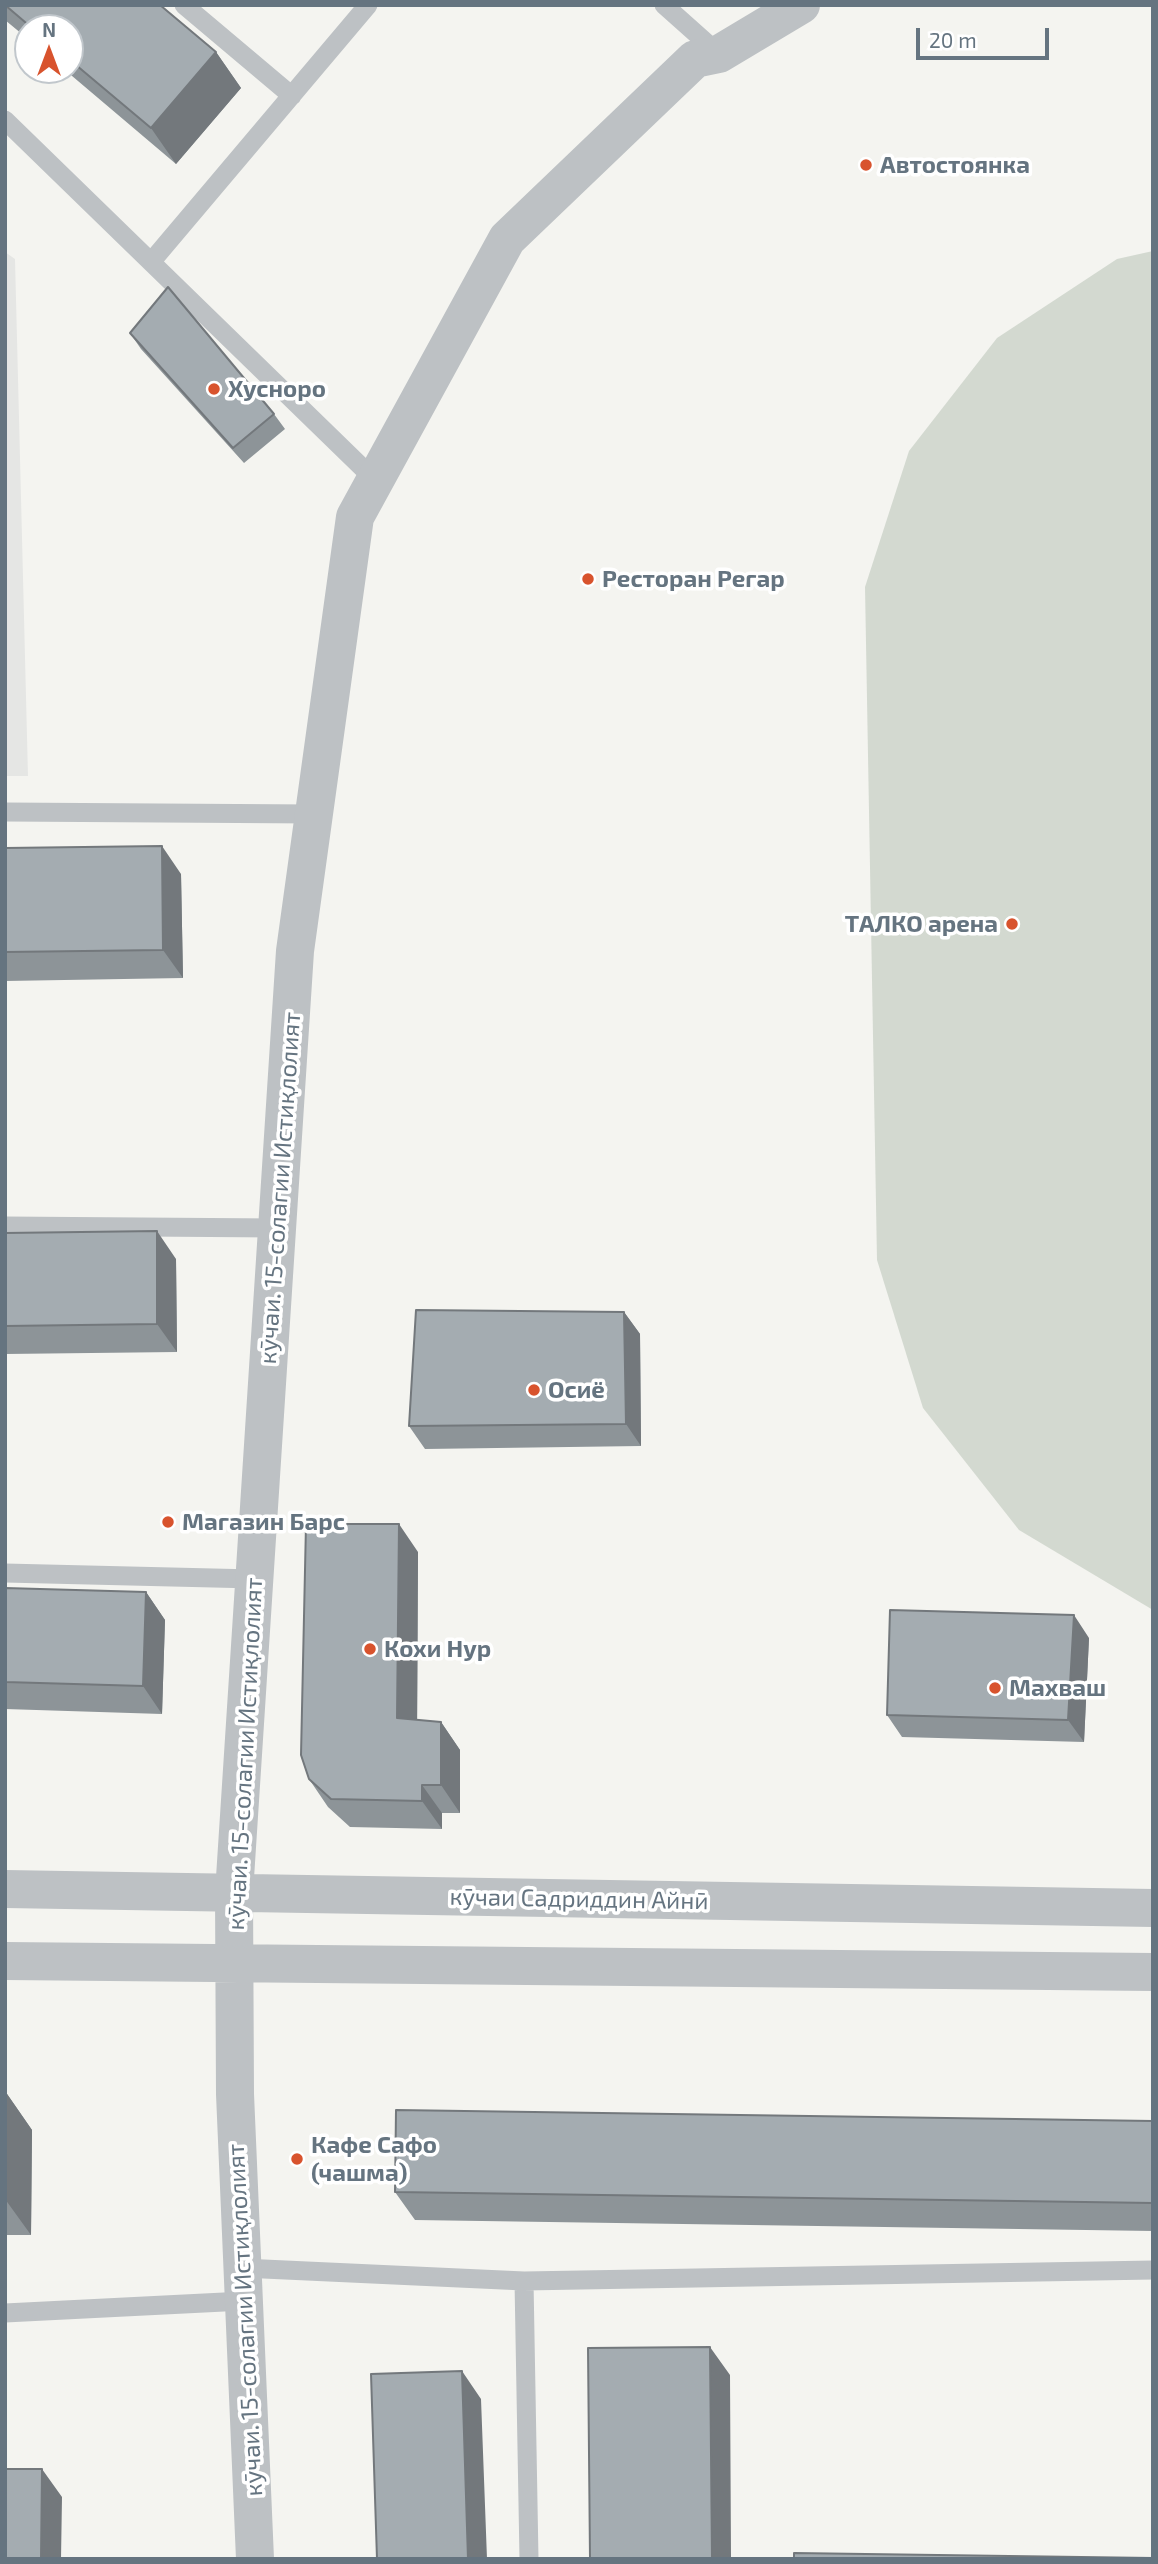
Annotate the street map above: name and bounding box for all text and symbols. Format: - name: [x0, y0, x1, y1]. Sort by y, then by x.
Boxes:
- north arrow: [14, 14, 84, 84]
- scale bar: [920, 14, 1053, 58]
- text: N: [42, 18, 56, 41]
- text: 20 m: [929, 27, 977, 52]
- place label: Автостоянка: [880, 151, 1030, 179]
- marker: Автостоянка: [858, 157, 874, 173]
- place label: Хусноро: [228, 375, 326, 403]
- marker: Хусноро: [206, 381, 222, 397]
- place label: Ресторан Регар: [602, 565, 785, 593]
- marker: Ресторан Регар: [580, 571, 596, 587]
- place label: ТАЛКО арена: [845, 910, 998, 938]
- marker: ТАЛКО арена: [1004, 916, 1020, 932]
- street label: кӯчаи. 15-солагии Истиқлолият: [253, 1011, 307, 1365]
- place label: Осиё: [548, 1376, 605, 1404]
- marker: Осиё: [526, 1382, 542, 1398]
- place label: Магазин Барс: [182, 1508, 345, 1536]
- marker: Магазин Барс: [160, 1514, 176, 1530]
- street label: кӯчаи. 15-солагии Истиқлолият: [221, 1577, 269, 1931]
- place label: Кохи Нур: [384, 1635, 491, 1663]
- marker: Кохи Нур: [362, 1641, 378, 1657]
- place label: Махваш: [1009, 1674, 1106, 1702]
- marker: Махваш: [987, 1680, 1003, 1696]
- street label: кӯчаи Садриддин Айнӣ: [449, 1882, 709, 1916]
- place label: Кафе Сафо (чашма): [311, 2131, 437, 2187]
- street label: кӯчаи. 15-солагии Истиқлолият: [221, 2143, 269, 2497]
- marker: Кафе Сафо (чашма): [289, 2151, 305, 2167]

